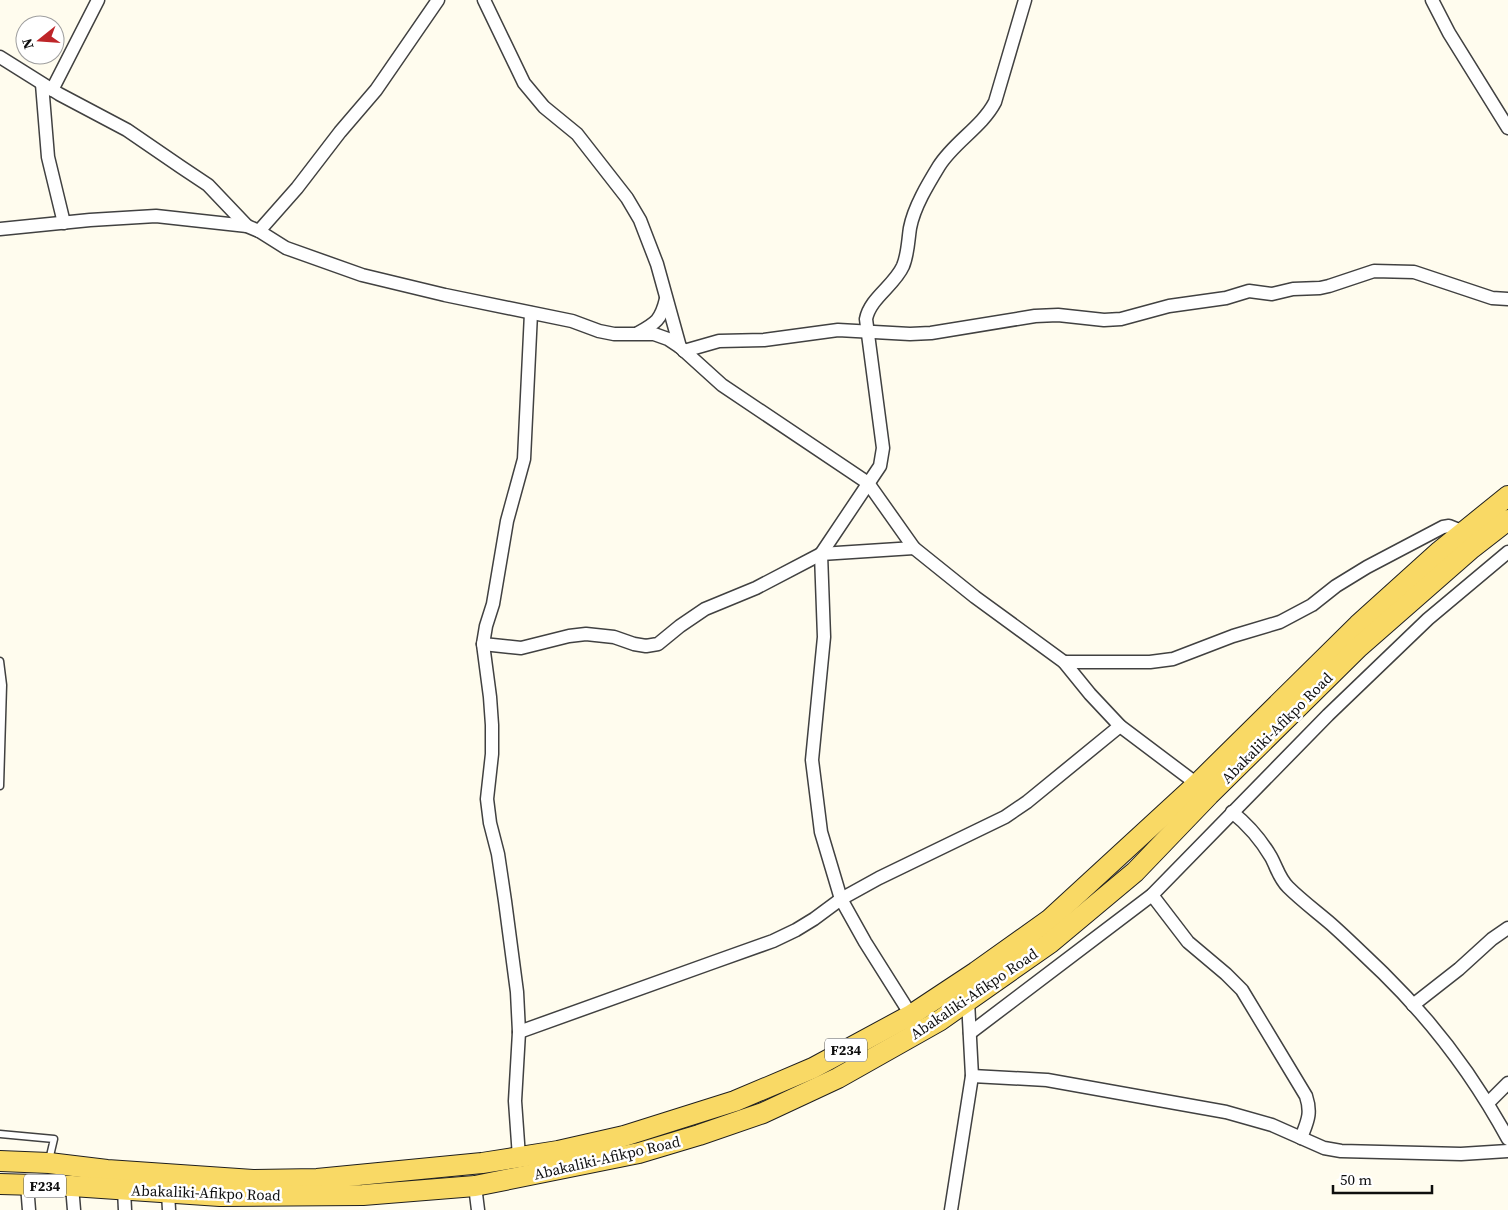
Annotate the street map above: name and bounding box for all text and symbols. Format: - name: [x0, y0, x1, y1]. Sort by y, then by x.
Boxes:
- north arrow: [15, 15, 65, 65]
- text: N: [17, 36, 39, 52]
- street label: Abakaliki-Afikpo Road: [1216, 667, 1337, 788]
- street label: Abakaliki-Afikpo Road: [906, 943, 1042, 1044]
- road number: F234: [825, 1038, 867, 1062]
- street label: Abakaliki-Afikpo Road: [532, 1130, 683, 1185]
- scale bar: [1333, 1162, 1432, 1194]
- text: 50 m: [1340, 1169, 1372, 1190]
- road number: F234: [24, 1174, 66, 1198]
- street label: Abakaliki-Afikpo Road: [131, 1179, 282, 1206]

